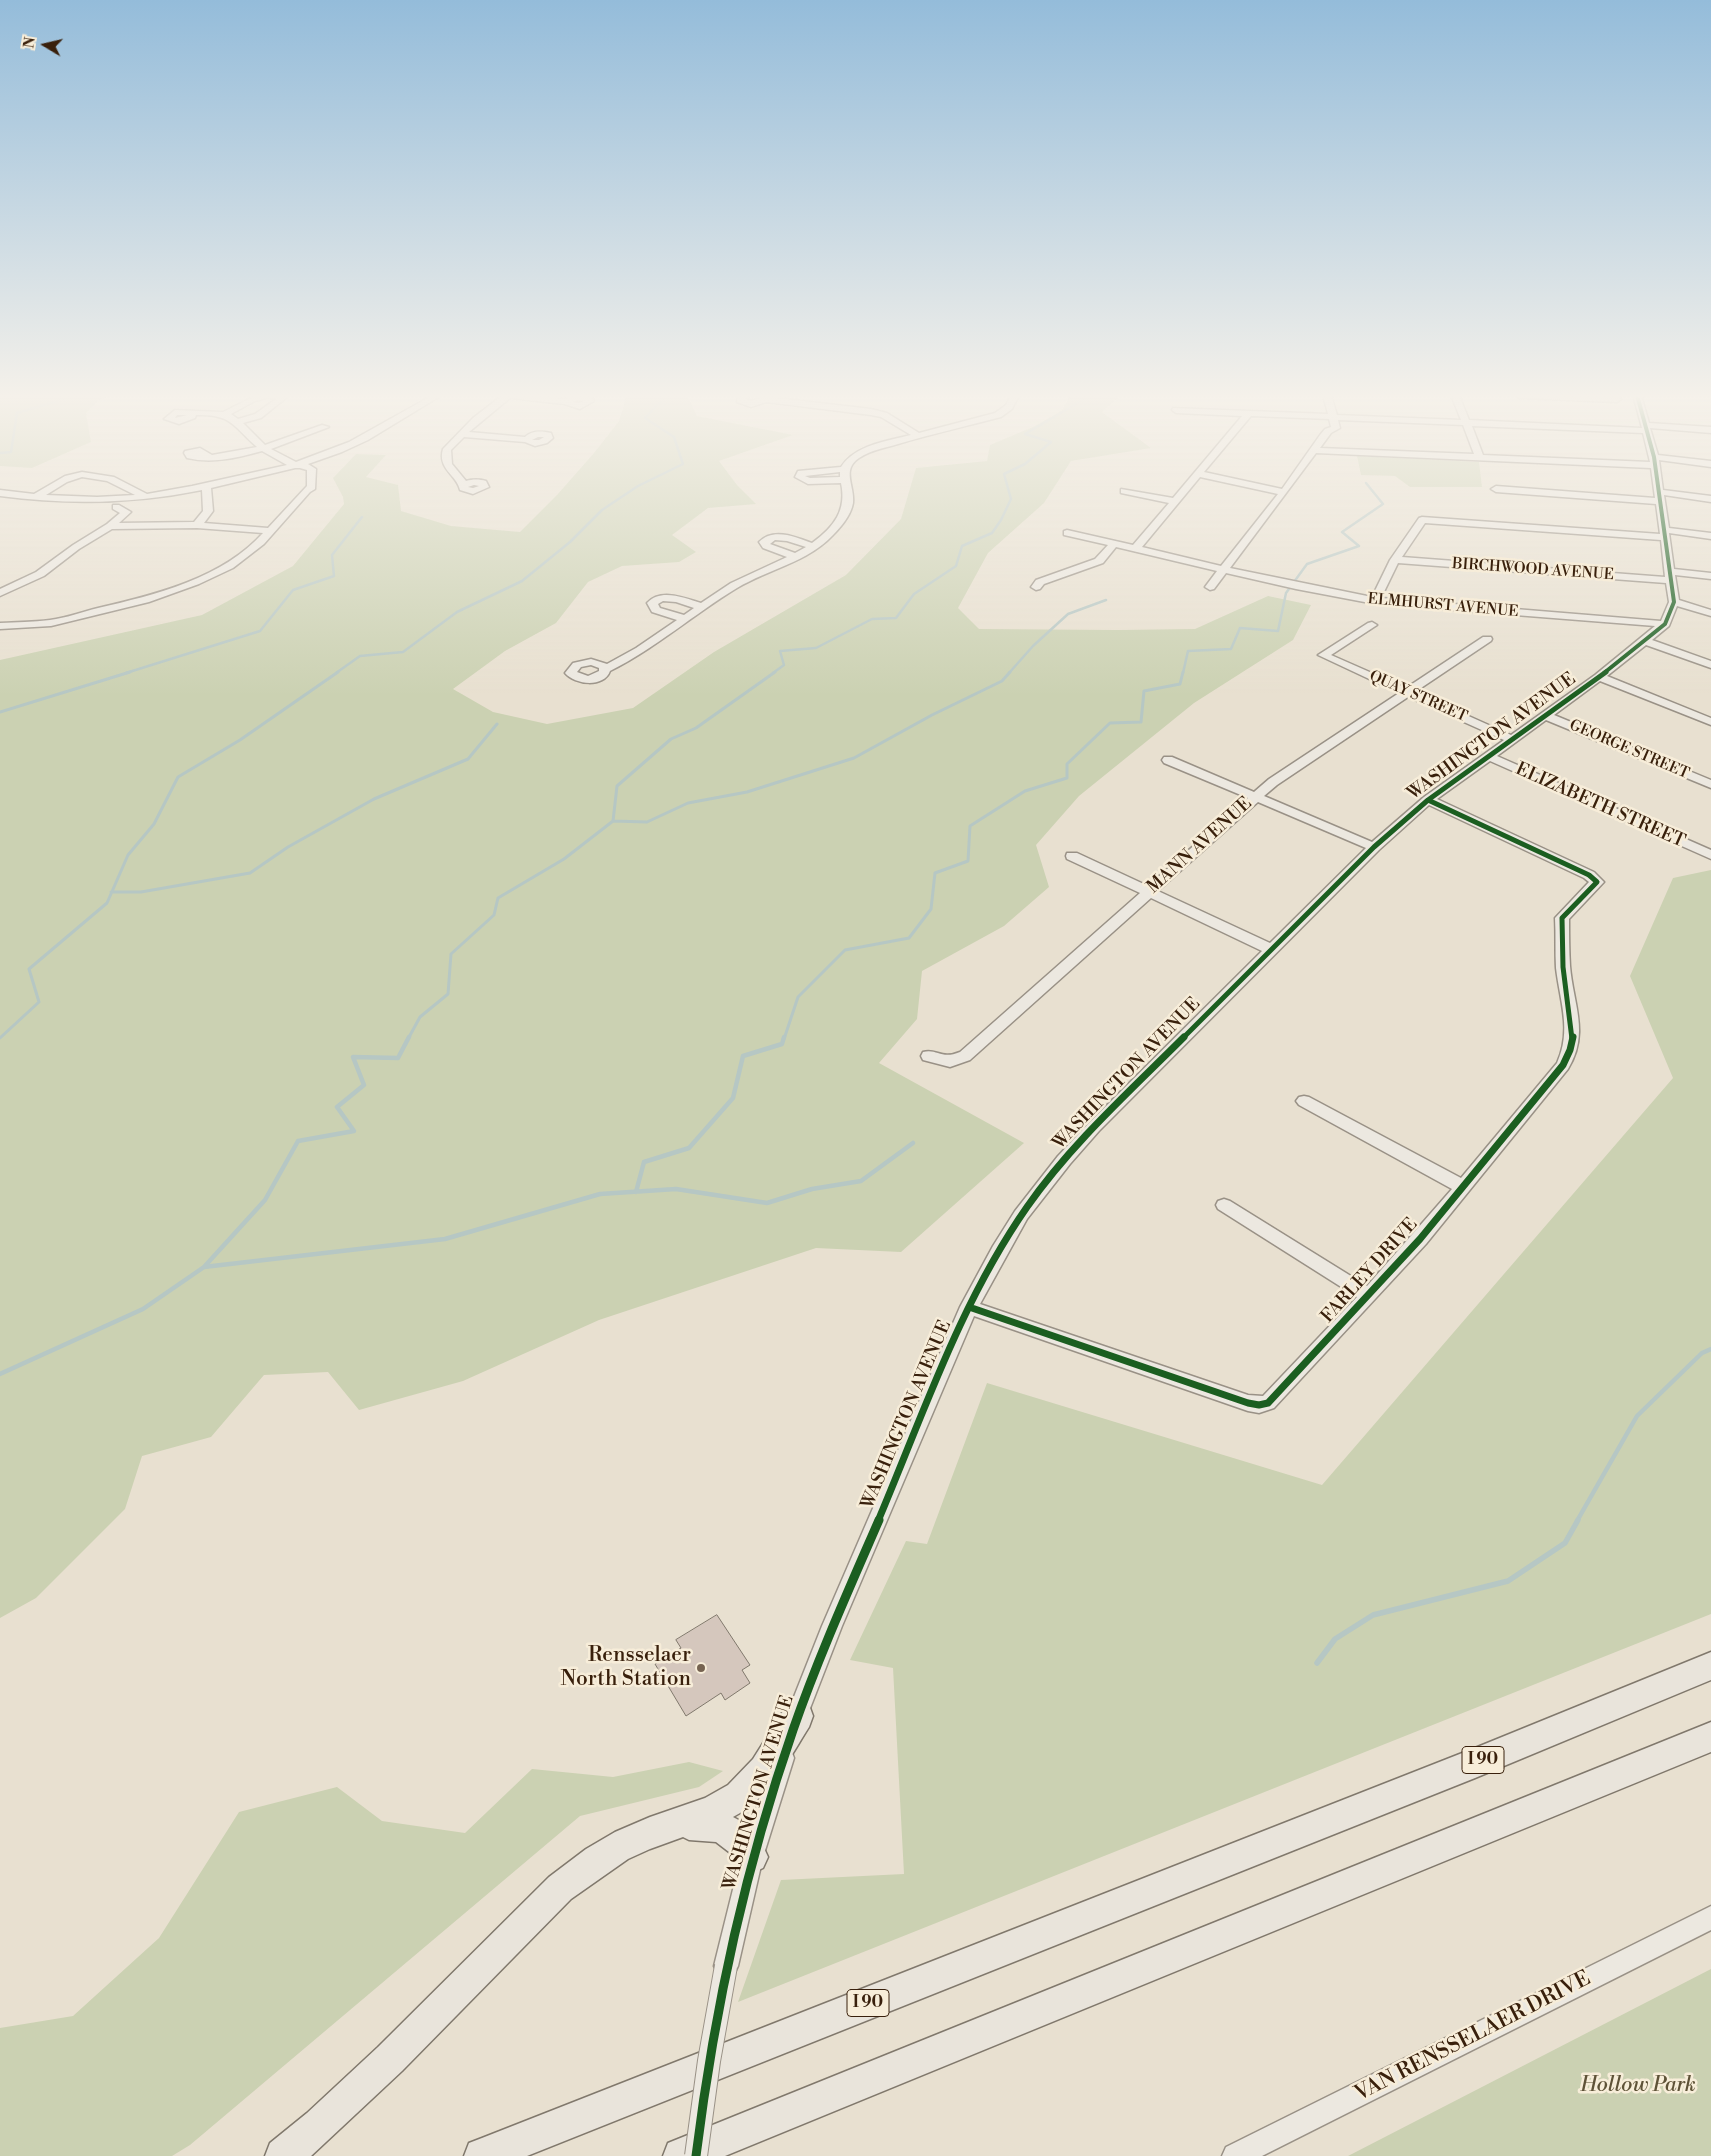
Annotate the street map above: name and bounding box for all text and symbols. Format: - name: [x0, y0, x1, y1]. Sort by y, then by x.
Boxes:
- north arrow: [20, 20, 70, 70]
- text: N: [20, 36, 40, 50]
- street label: BIRCHWOOD AVENUE: [1451, 555, 1615, 585]
- street label: ELMHURST AVENUE: [1367, 590, 1519, 622]
- street label: QUAY STREET: [1366, 667, 1470, 727]
- street label: WASHINGTON AVENUE: [1404, 669, 1580, 805]
- street label: GEORGE STREET: [1566, 717, 1692, 783]
- street label: ELIZABETH STREET: [1512, 759, 1688, 853]
- street label: MANN AVENUE: [1143, 793, 1257, 899]
- street label: WASHINGTON AVENUE: [1049, 994, 1205, 1154]
- street label: FARLEY DRIVE: [1317, 1214, 1423, 1328]
- street label: WASHINGTON AVENUE: [857, 1317, 957, 1513]
- place label: Rensselaer North Station: [561, 1643, 691, 1693]
- marker: Rensselaer North Station: [695, 1662, 707, 1674]
- street label: WASHINGTON AVENUE: [719, 1693, 799, 1893]
- road number: I 90: [1462, 1746, 1504, 1774]
- street label: VAN RENSSELAER DRIVE: [1351, 1966, 1595, 2108]
- road number: I 90: [847, 1990, 889, 2016]
- park label: Hollow Park: [1580, 2073, 1696, 2099]

